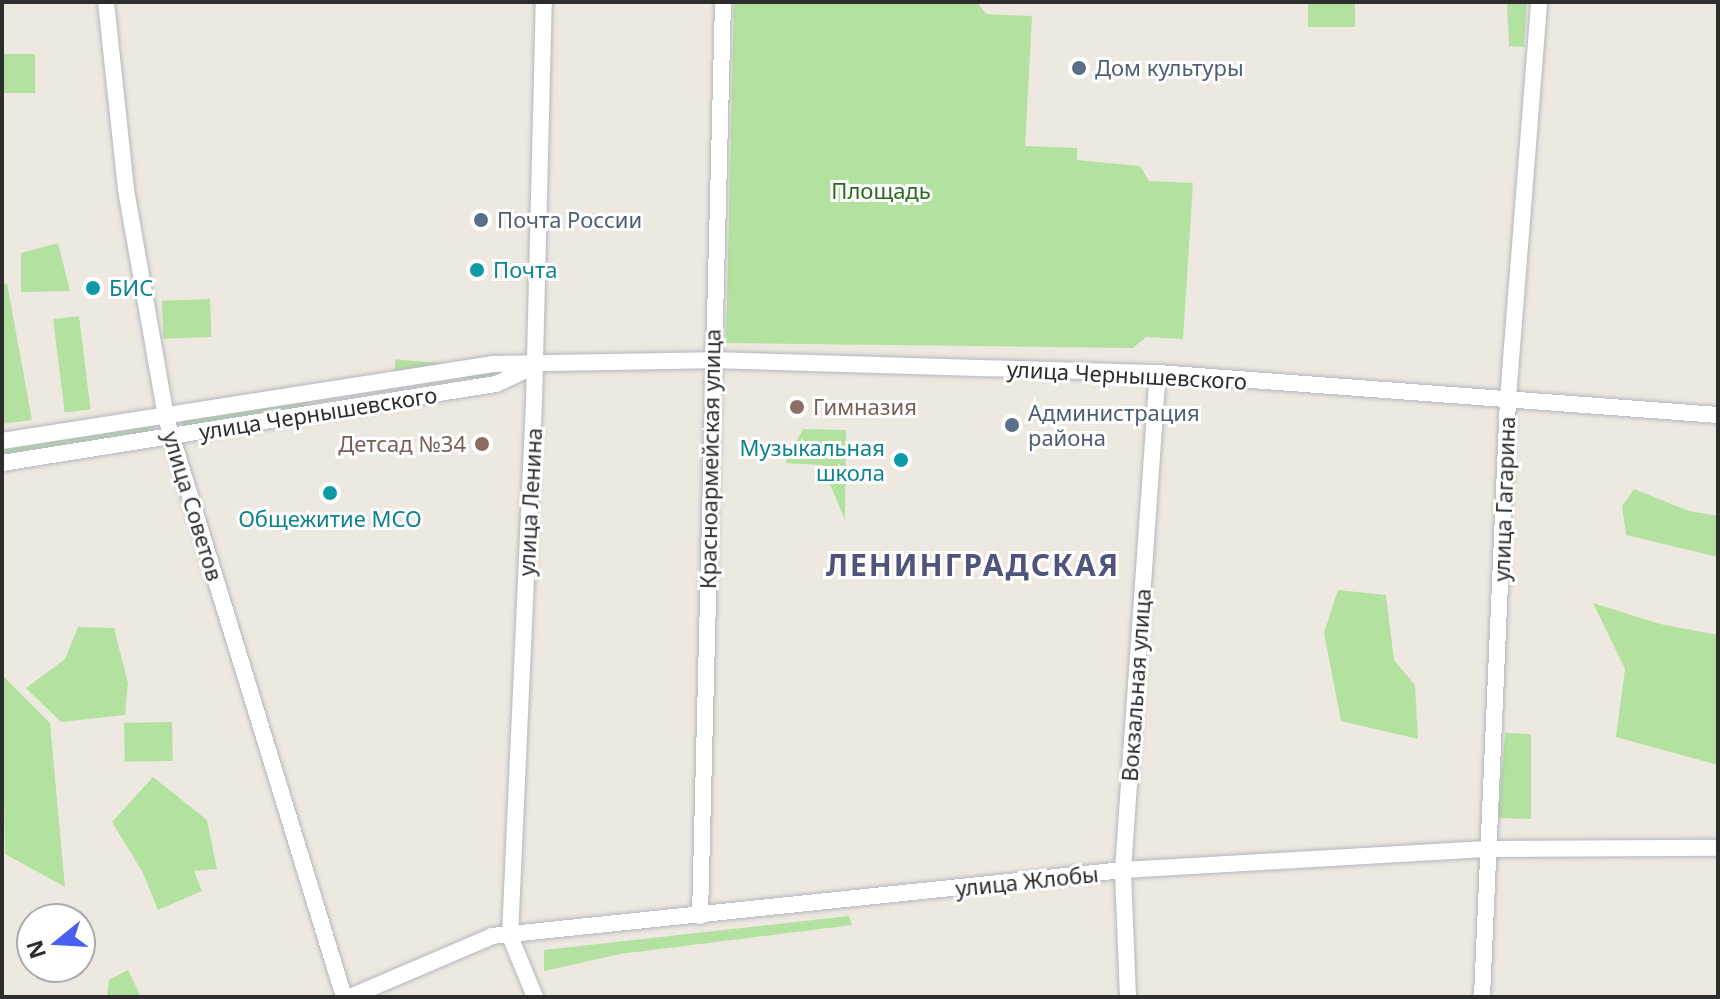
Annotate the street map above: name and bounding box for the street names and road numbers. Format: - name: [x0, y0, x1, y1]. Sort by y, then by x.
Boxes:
- street label: Красноармейская улица: [695, 329, 725, 589]
- street label: улица Чернышевского: [1006, 356, 1248, 394]
- street label: улица Чернышевского: [197, 381, 439, 445]
- street label: улица Гагарина: [1488, 416, 1520, 582]
- street label: улица Ленина: [513, 427, 547, 577]
- street label: улица Советов: [158, 428, 228, 584]
- street label: Вокзальная улица: [1116, 588, 1156, 782]
- street label: улица Жлобы: [954, 860, 1100, 902]

